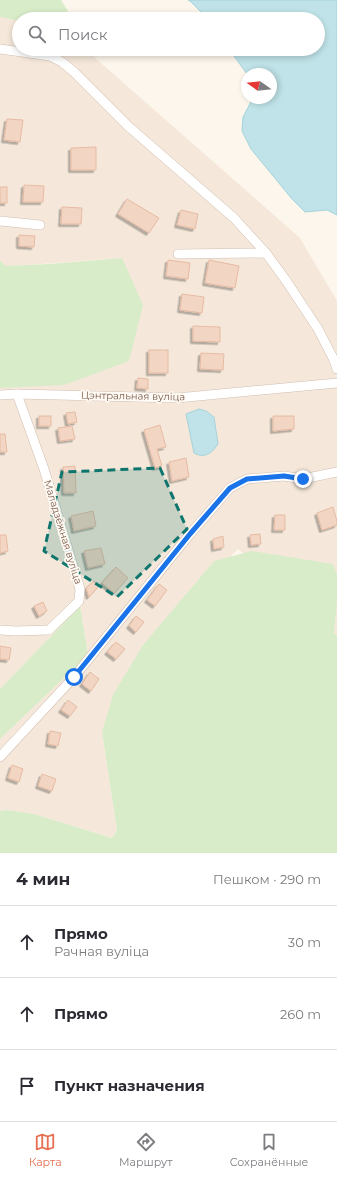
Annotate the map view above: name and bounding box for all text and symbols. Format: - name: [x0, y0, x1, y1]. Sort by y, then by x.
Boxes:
- search box: [12, 12, 325, 56]
- icon: search: [26, 23, 48, 45]
- text: Поиск: [58, 25, 107, 44]
- north arrow: [241, 68, 277, 104]
- street label: Цэнтральная вуліца: [81, 389, 185, 403]
- route end: [294, 470, 312, 488]
- street label: Маладзёжная вуліца: [41, 478, 85, 586]
- route start: [65, 668, 83, 686]
- text: 4 мин: [16, 869, 70, 889]
- text: Пешком · 290 m: [213, 871, 321, 887]
- text: Прямо: [54, 924, 108, 943]
- icon: ahead: [16, 931, 38, 953]
- text: 30 m: [288, 934, 321, 950]
- text: Рачная вуліца: [54, 943, 149, 959]
- icon: ahead: [16, 1003, 38, 1025]
- text: Прямо: [54, 1004, 108, 1023]
- text: 260 m: [280, 1006, 321, 1022]
- icon: arrive: [16, 1075, 38, 1097]
- text: Пункт назначения: [54, 1076, 205, 1095]
- tab: Карта: [29, 1131, 62, 1169]
- tab: Маршрут: [119, 1131, 172, 1169]
- tab: Сохранённые: [230, 1131, 308, 1169]

